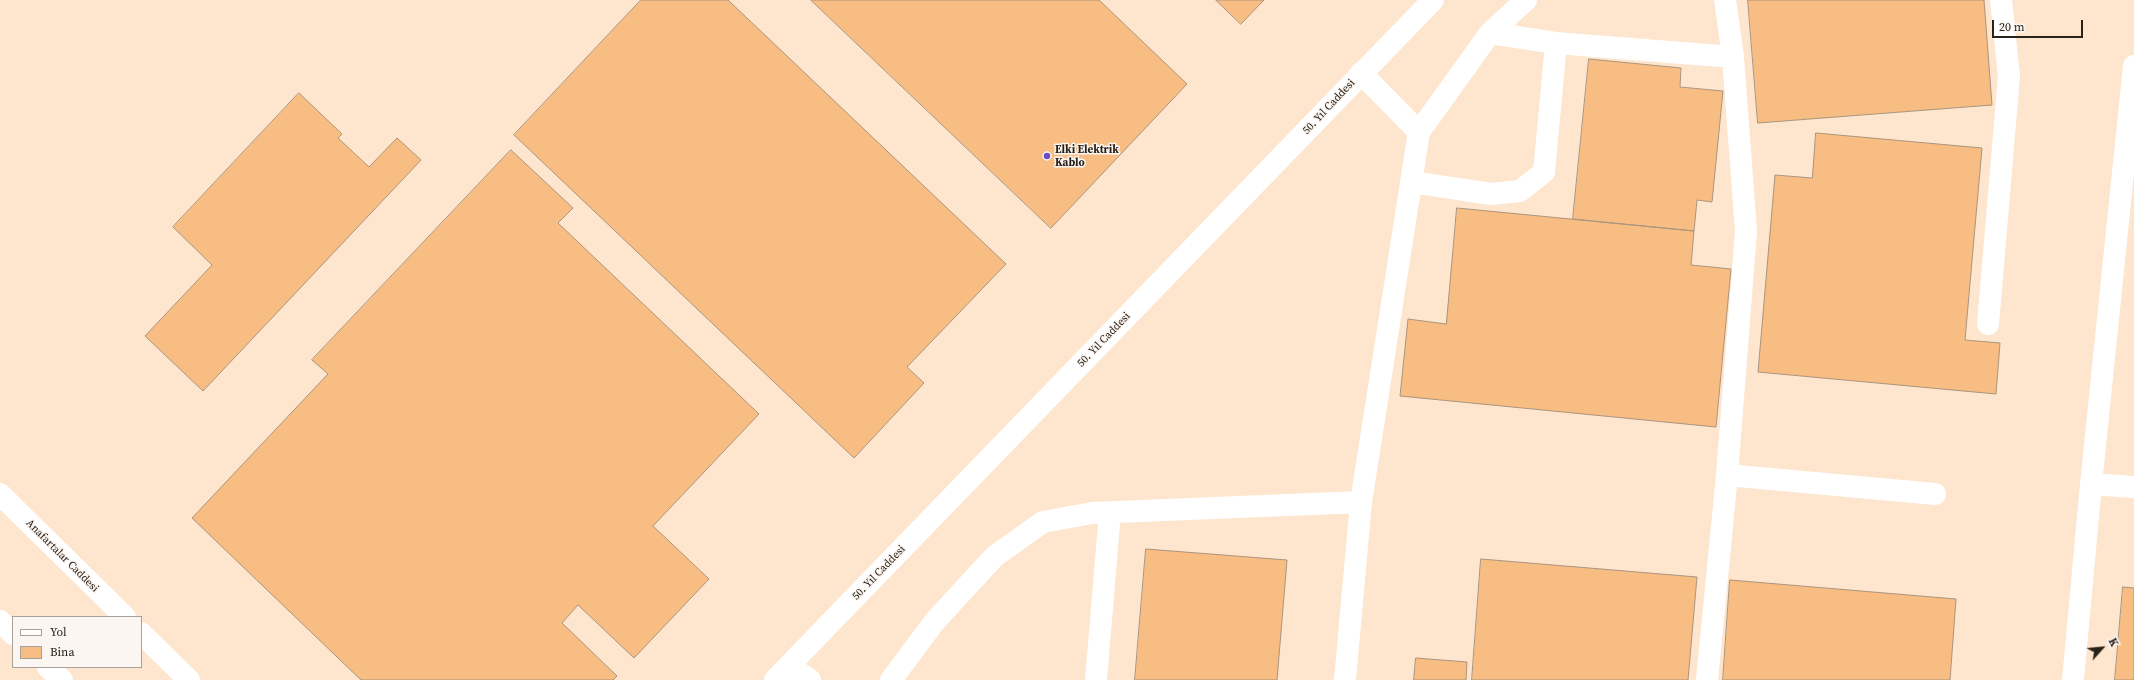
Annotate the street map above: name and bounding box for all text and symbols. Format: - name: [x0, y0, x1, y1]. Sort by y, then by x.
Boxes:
- scale bar: [1994, 12, 2085, 38]
- text: 20 m: [1999, 19, 2025, 35]
- street label: 50. Yıl Caddesi: [1300, 77, 1358, 137]
- place label: Elki Elektrik Kablo: [1055, 143, 1119, 169]
- marker: Elki Elektrik Kablo: [1042, 151, 1052, 161]
- street label: 50. Yıl Caddesi: [1075, 310, 1133, 370]
- street label: Anafartalar Caddesi: [23, 517, 101, 595]
- street label: 50. Yıl Caddesi: [850, 543, 908, 603]
- legend: [12, 616, 142, 668]
- text: Yol: [50, 624, 67, 640]
- north arrow: [2082, 628, 2122, 668]
- text: K: [2105, 636, 2122, 649]
- text: Bina: [50, 644, 75, 660]

